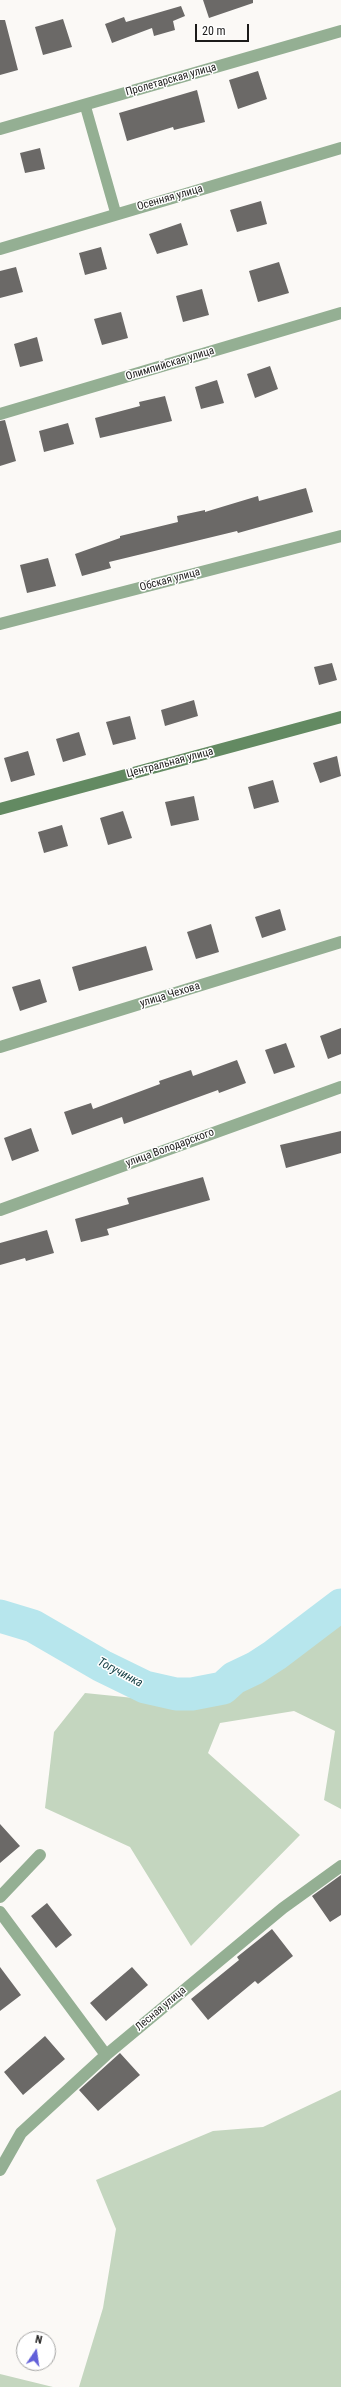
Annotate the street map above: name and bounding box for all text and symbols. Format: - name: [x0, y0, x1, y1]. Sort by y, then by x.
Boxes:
- scale bar: [197, 16, 251, 42]
- text: 20 m: [202, 24, 226, 38]
- street label: Пролетарская улица: [124, 61, 218, 99]
- street label: Осенняя улица: [136, 182, 204, 214]
- street label: Олимпийская улица: [124, 344, 216, 384]
- street label: Обская улица: [138, 566, 202, 594]
- street label: Центральная улица: [125, 745, 215, 781]
- street label: улица Чехова: [138, 980, 202, 1010]
- street label: улица Володарского: [124, 1126, 216, 1170]
- water label: Тогучинка: [95, 1655, 145, 1691]
- street label: Лесная улица: [133, 1984, 189, 2034]
- north arrow: [16, 2331, 56, 2371]
- text: N: [34, 2333, 43, 2347]

